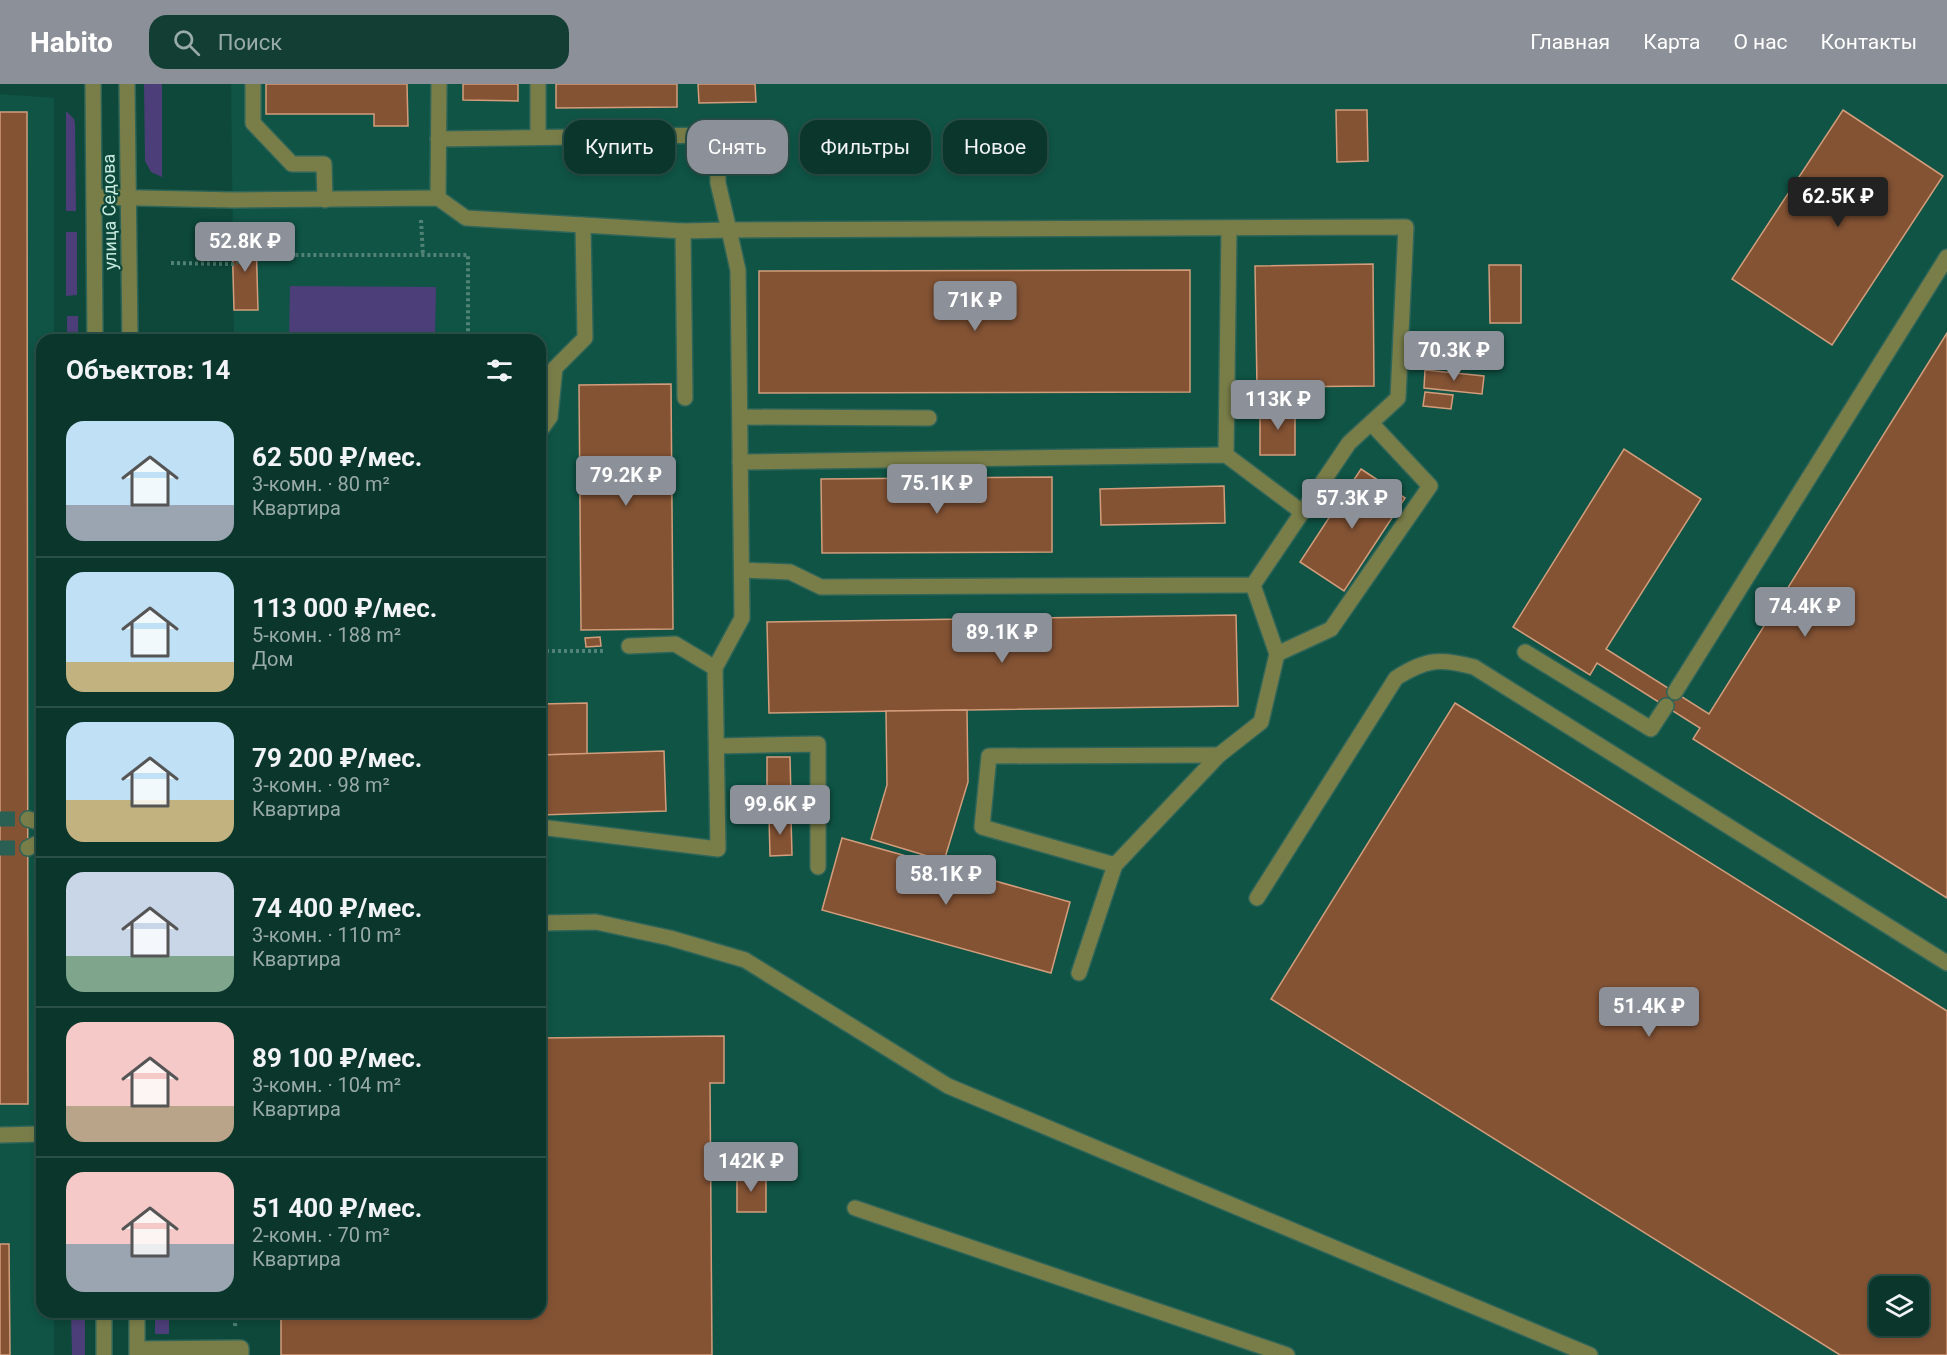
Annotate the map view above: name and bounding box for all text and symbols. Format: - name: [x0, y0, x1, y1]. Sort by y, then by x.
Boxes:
- search box: [149, 15, 569, 69]
- text: Habito: [30, 26, 113, 59]
- icon: search: [170, 26, 203, 59]
- text: Поиск: [218, 30, 282, 55]
- text: Главная: [1530, 30, 1610, 54]
- text: Карта: [1643, 30, 1700, 54]
- text: О нас: [1733, 30, 1788, 54]
- text: Контакты: [1821, 30, 1917, 54]
- chip: Купить: [564, 120, 675, 174]
- chip: Снять: [687, 120, 788, 174]
- chip: Фильтры: [800, 120, 931, 174]
- chip: Новое: [943, 120, 1047, 174]
- street label: улица Седова: [97, 154, 121, 270]
- pin: 62.5K ₽: [1783, 177, 1893, 228]
- text: 62.5K ₽: [1802, 184, 1874, 208]
- pin: 52.8K ₽: [190, 222, 300, 273]
- text: 52.8K ₽: [209, 229, 281, 253]
- pin: 71K ₽: [933, 281, 1017, 332]
- text: 71K ₽: [948, 288, 1002, 312]
- pin: 70.3K ₽: [1399, 331, 1509, 382]
- text: 70.3K ₽: [1418, 338, 1490, 362]
- icon: filters: [483, 354, 516, 387]
- text: Объектов: 14: [66, 355, 230, 385]
- pin: 113K ₽: [1229, 380, 1327, 431]
- text: 113K ₽: [1245, 387, 1311, 411]
- text: 62 500 ₽/мес.: [252, 442, 422, 472]
- icon: home: [114, 445, 186, 517]
- pin: 79.2K ₽: [571, 456, 681, 507]
- text: 79.2K ₽: [590, 463, 662, 487]
- pin: 75.1K ₽: [882, 464, 992, 515]
- text: 75.1K ₽: [901, 471, 973, 495]
- text: 3-комн. · 80 m²: [252, 472, 390, 496]
- pin: 57.3K ₽: [1297, 479, 1407, 530]
- text: 57.3K ₽: [1316, 486, 1388, 510]
- text: Квартира: [252, 496, 341, 520]
- pin: 74.4K ₽: [1750, 587, 1860, 638]
- text: 113 000 ₽/мес.: [252, 593, 437, 623]
- text: 74.4K ₽: [1769, 594, 1841, 618]
- icon: home: [114, 596, 186, 668]
- pin: 89.1K ₽: [947, 613, 1057, 664]
- text: 89.1K ₽: [966, 620, 1038, 644]
- text: 5-комн. · 188 m²: [252, 623, 401, 647]
- text: Дом: [252, 647, 293, 671]
- text: 79 200 ₽/мес.: [252, 743, 422, 773]
- icon: home: [114, 746, 186, 818]
- text: 3-комн. · 98 m²: [252, 773, 390, 797]
- pin: 99.6K ₽: [725, 785, 835, 836]
- text: 99.6K ₽: [744, 792, 816, 816]
- text: Квартира: [252, 797, 341, 821]
- pin: 58.1K ₽: [891, 855, 1001, 906]
- text: 58.1K ₽: [910, 862, 982, 886]
- text: 74 400 ₽/мес.: [252, 893, 422, 923]
- icon: home: [114, 896, 186, 968]
- text: 3-комн. · 110 m²: [252, 923, 401, 947]
- text: Квартира: [252, 947, 341, 971]
- pin: 51.4K ₽: [1594, 987, 1704, 1038]
- text: 51.4K ₽: [1613, 994, 1685, 1018]
- text: 89 100 ₽/мес.: [252, 1043, 422, 1073]
- icon: home: [114, 1046, 186, 1118]
- text: 3-комн. · 104 m²: [252, 1073, 401, 1097]
- text: Квартира: [252, 1097, 341, 1121]
- pin: 142K ₽: [702, 1142, 800, 1193]
- text: 142K ₽: [718, 1149, 784, 1173]
- text: 51 400 ₽/мес.: [252, 1193, 422, 1223]
- icon: home: [114, 1196, 186, 1268]
- text: 2-комн. · 70 m²: [252, 1223, 390, 1247]
- text: Квартира: [252, 1247, 341, 1271]
- map controls: [1869, 1276, 1929, 1336]
- button: layers: [1869, 1276, 1929, 1336]

